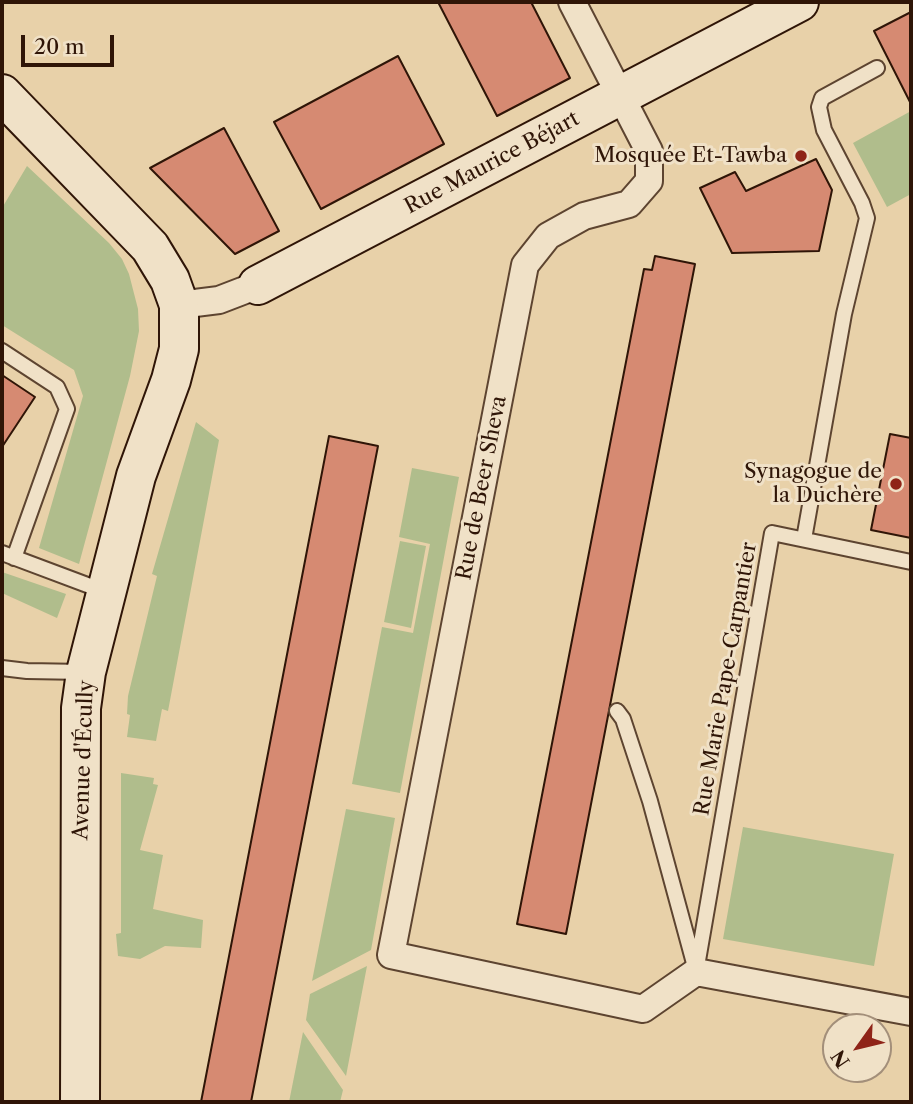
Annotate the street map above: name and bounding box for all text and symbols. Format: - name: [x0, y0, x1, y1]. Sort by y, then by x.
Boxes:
- scale bar: [24, 21, 117, 65]
- text: 20 m: [34, 34, 85, 59]
- street label: Rue Maurice Béjart: [400, 106, 584, 220]
- place label: Mosquée Et-Tawba: [594, 143, 787, 169]
- marker: Mosquée Et-Tawba: [793, 148, 809, 164]
- street label: Rue de Beer Sheva: [452, 394, 512, 582]
- place label: Synagogue de la Duchère: [744, 459, 882, 509]
- marker: Synagogue de la Duchère: [888, 476, 904, 492]
- street label: Rue Marie Pape-Carpantier: [690, 540, 762, 818]
- street label: Avenue d'Écully: [69, 680, 99, 840]
- north arrow: [822, 1013, 892, 1083]
- text: N: [827, 1046, 855, 1072]

